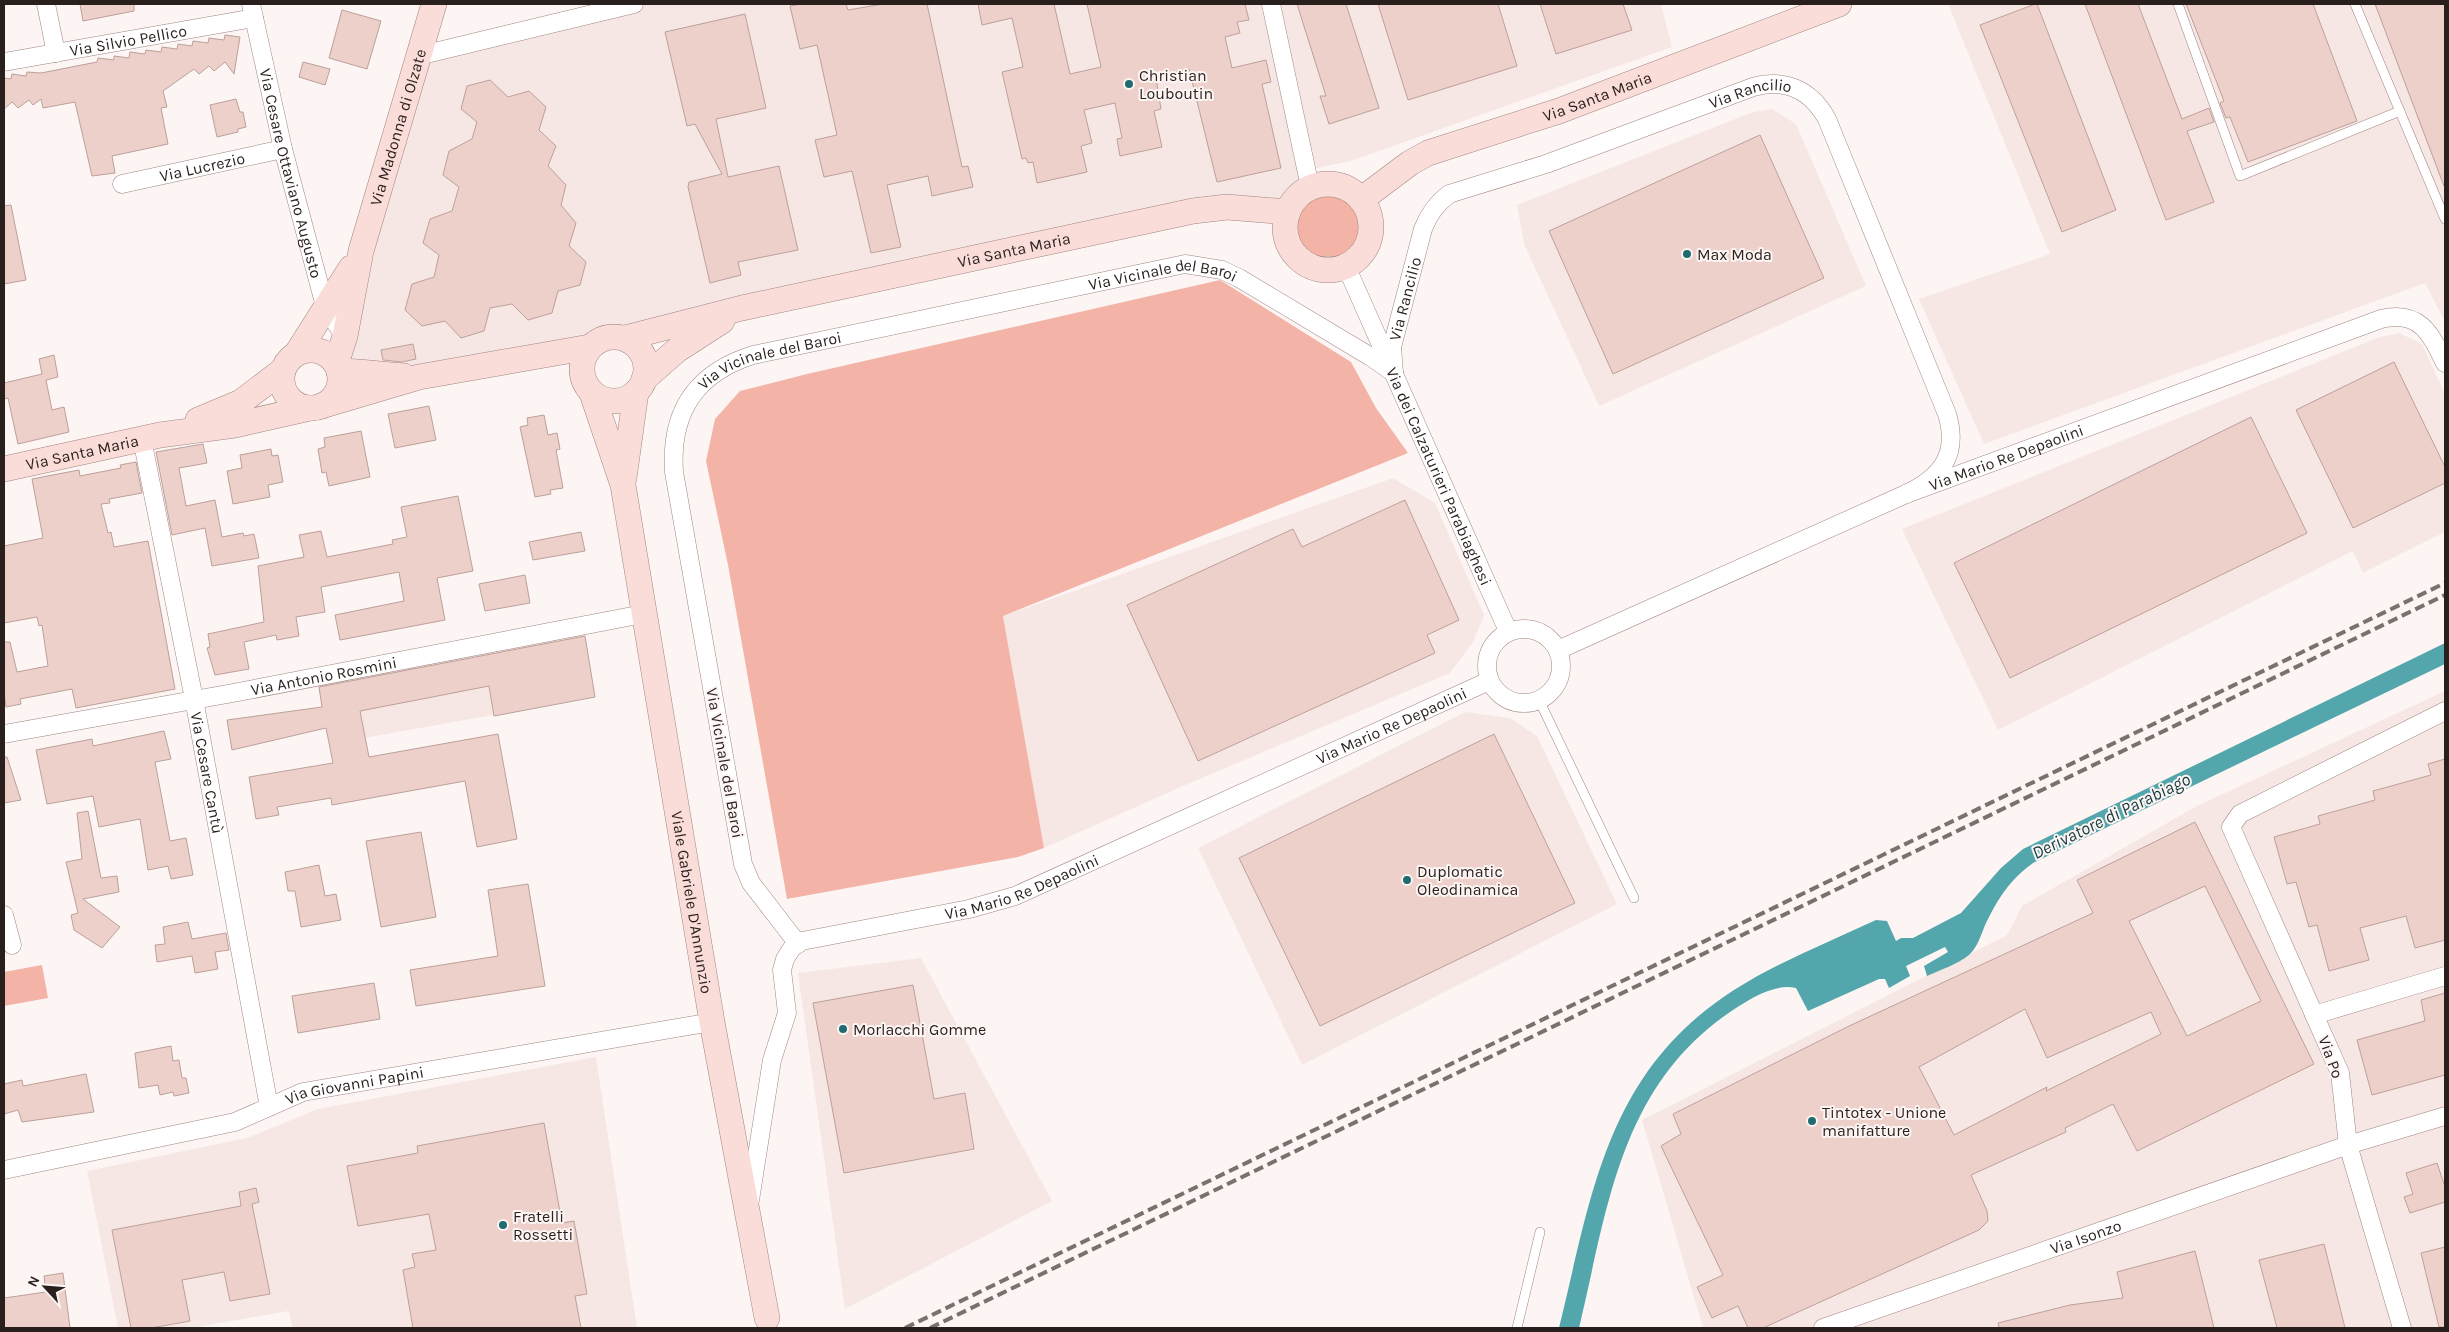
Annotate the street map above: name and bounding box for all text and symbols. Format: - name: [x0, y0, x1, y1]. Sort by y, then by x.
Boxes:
- street label: Via Silvio Pellico: [68, 21, 188, 60]
- street label: Via Madonna di Olzate: [365, 47, 430, 208]
- place label: Christian Louboutin: [1139, 66, 1213, 103]
- street label: Via Cesare Ottaviano Augusto: [256, 67, 327, 280]
- street label: Via Santa Maria: [1540, 67, 1654, 125]
- street label: Via Rancilio: [1706, 75, 1794, 112]
- marker: Christian Louboutin: [1123, 78, 1135, 90]
- street label: Via Lucrezio: [158, 148, 247, 185]
- street label: Via Santa Maria: [956, 228, 1072, 271]
- place label: Max Moda: [1697, 245, 1772, 264]
- marker: Max Moda: [1681, 248, 1693, 260]
- street label: Via Vicinale del Baroi: [1086, 254, 1241, 294]
- street label: Via Rancilio: [1385, 255, 1425, 343]
- street label: Via Vicinale del Baroi: [693, 327, 843, 393]
- street label: Via dei Calzaturieri Parabiaghesi: [1383, 364, 1496, 588]
- street label: Via Mario Re Depaolini: [1926, 420, 2086, 494]
- street label: Via Santa Maria: [24, 430, 140, 473]
- street label: Via Antonio Rosmini: [249, 652, 398, 699]
- street label: Via Mario Re Depaolini: [1313, 683, 1469, 768]
- street label: Via Vicinale del Baroi: [702, 686, 748, 840]
- street label: Via Cesare Cantù: [187, 710, 228, 835]
- water label: Derivatore di Parabiago: [2028, 768, 2194, 864]
- street label: Viale Gabriele D'Annunzio: [668, 810, 717, 995]
- street label: Via Mario Re Depaolini: [943, 850, 1102, 923]
- place label: Duplomatic Oleodinamica: [1417, 862, 1518, 899]
- marker: Duplomatic Oleodinamica: [1401, 874, 1413, 886]
- place label: Morlacchi Gomme: [853, 1020, 986, 1039]
- marker: Morlacchi Gomme: [837, 1023, 849, 1035]
- street label: Via Po: [2315, 1033, 2347, 1081]
- street label: Via Giovanni Papini: [282, 1062, 425, 1108]
- place label: Tintotex - Unione manifatture: [1822, 1103, 1946, 1140]
- marker: Tintotex - Unione manifatture: [1806, 1115, 1818, 1127]
- place label: Fratelli Rossetti: [513, 1207, 573, 1244]
- street label: Via Isonzo: [2047, 1215, 2124, 1258]
- marker: Fratelli Rossetti: [497, 1219, 509, 1231]
- north arrow: [20, 1262, 70, 1312]
- text: N: [24, 1273, 44, 1290]

